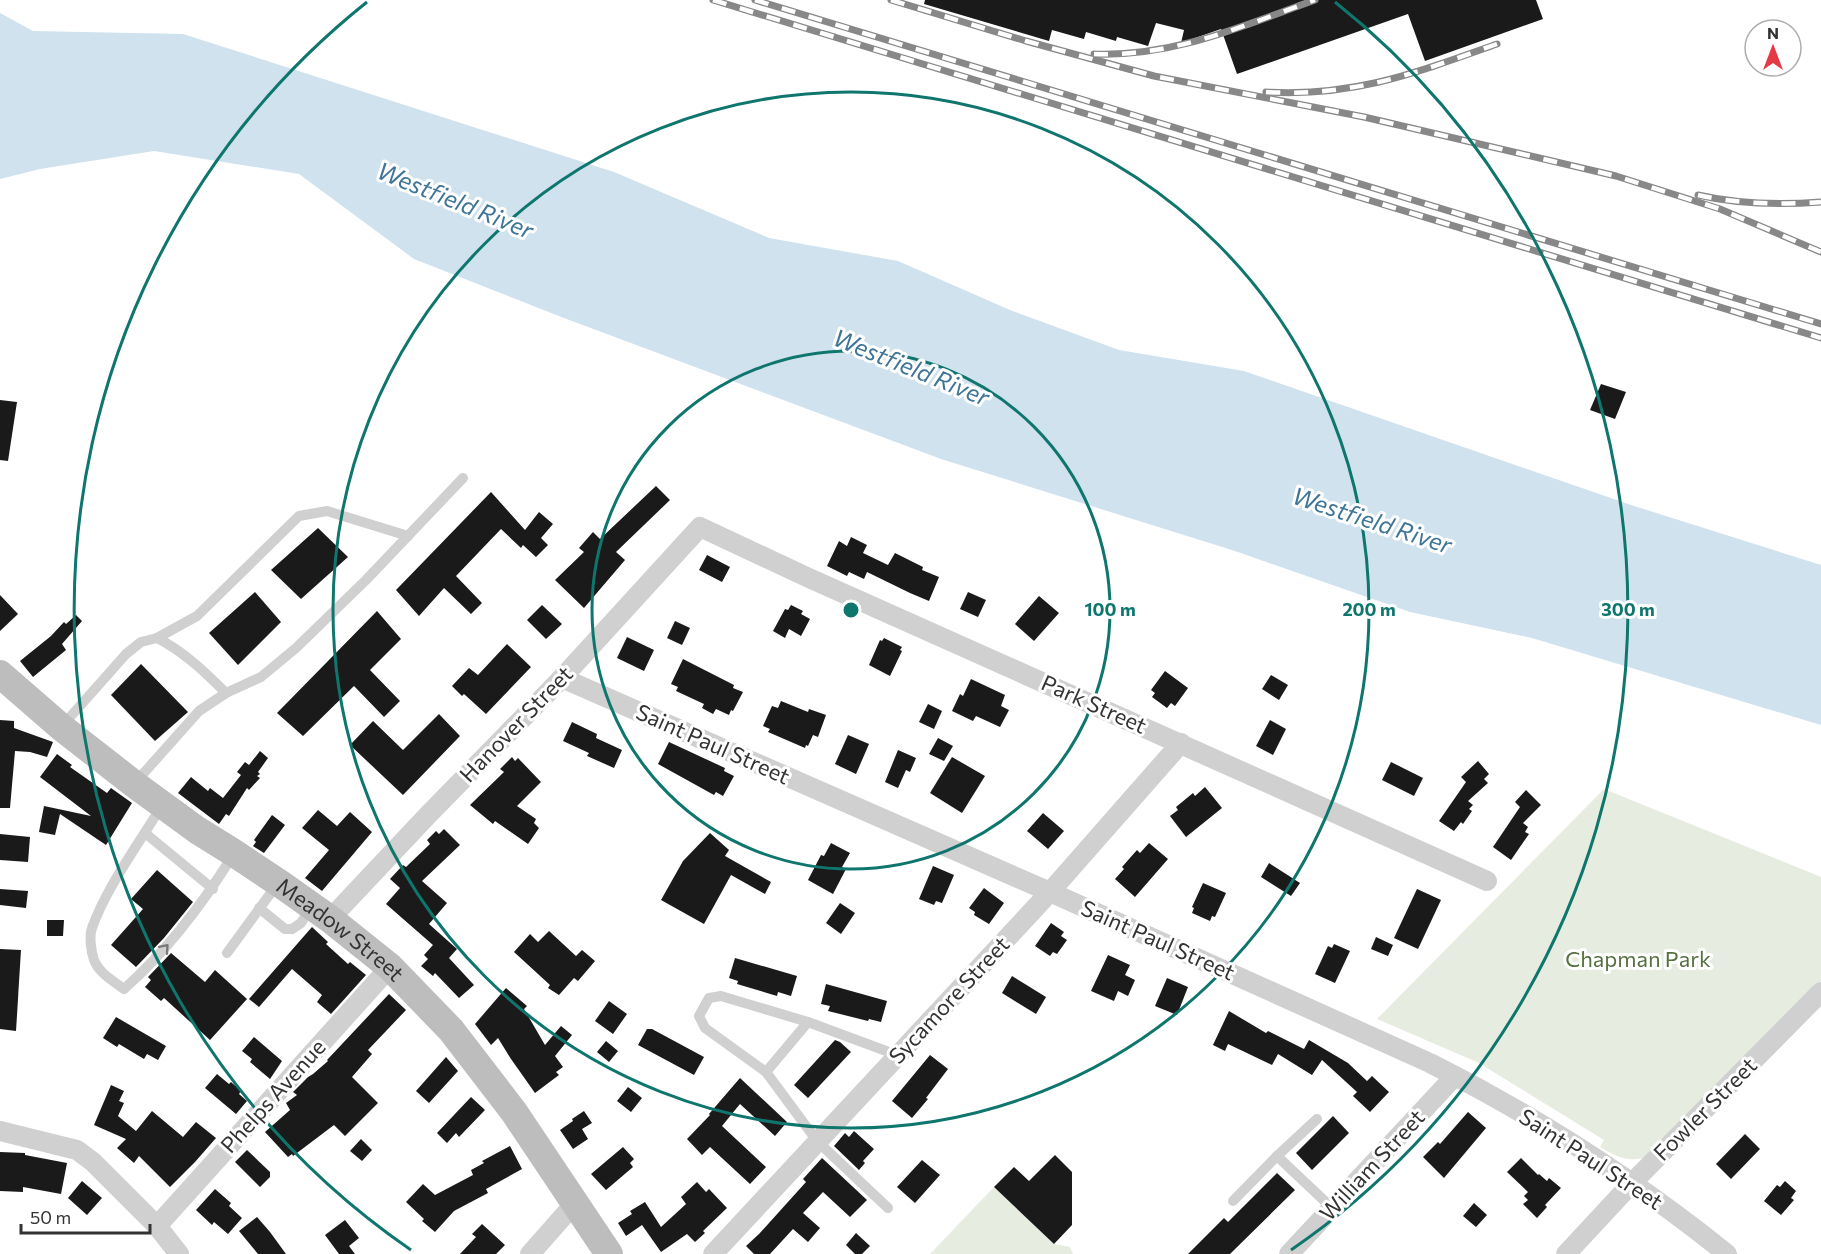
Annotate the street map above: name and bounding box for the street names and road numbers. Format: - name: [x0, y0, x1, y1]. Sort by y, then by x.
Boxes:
- street label: Hanover Street: [453, 660, 578, 787]
- street label: Park Street: [1037, 668, 1151, 739]
- street label: Saint Paul Street: [632, 698, 794, 790]
- street label: Meadow Street: [272, 872, 410, 986]
- street label: Saint Paul Street: [1077, 894, 1239, 986]
- street label: Sycamore Street: [883, 930, 1015, 1069]
- street label: Phelps Avenue: [214, 1033, 331, 1158]
- street label: Fowler Street: [1647, 1051, 1762, 1166]
- street label: Saint Paul Street: [1515, 1102, 1668, 1215]
- street label: William Street: [1313, 1104, 1430, 1226]

